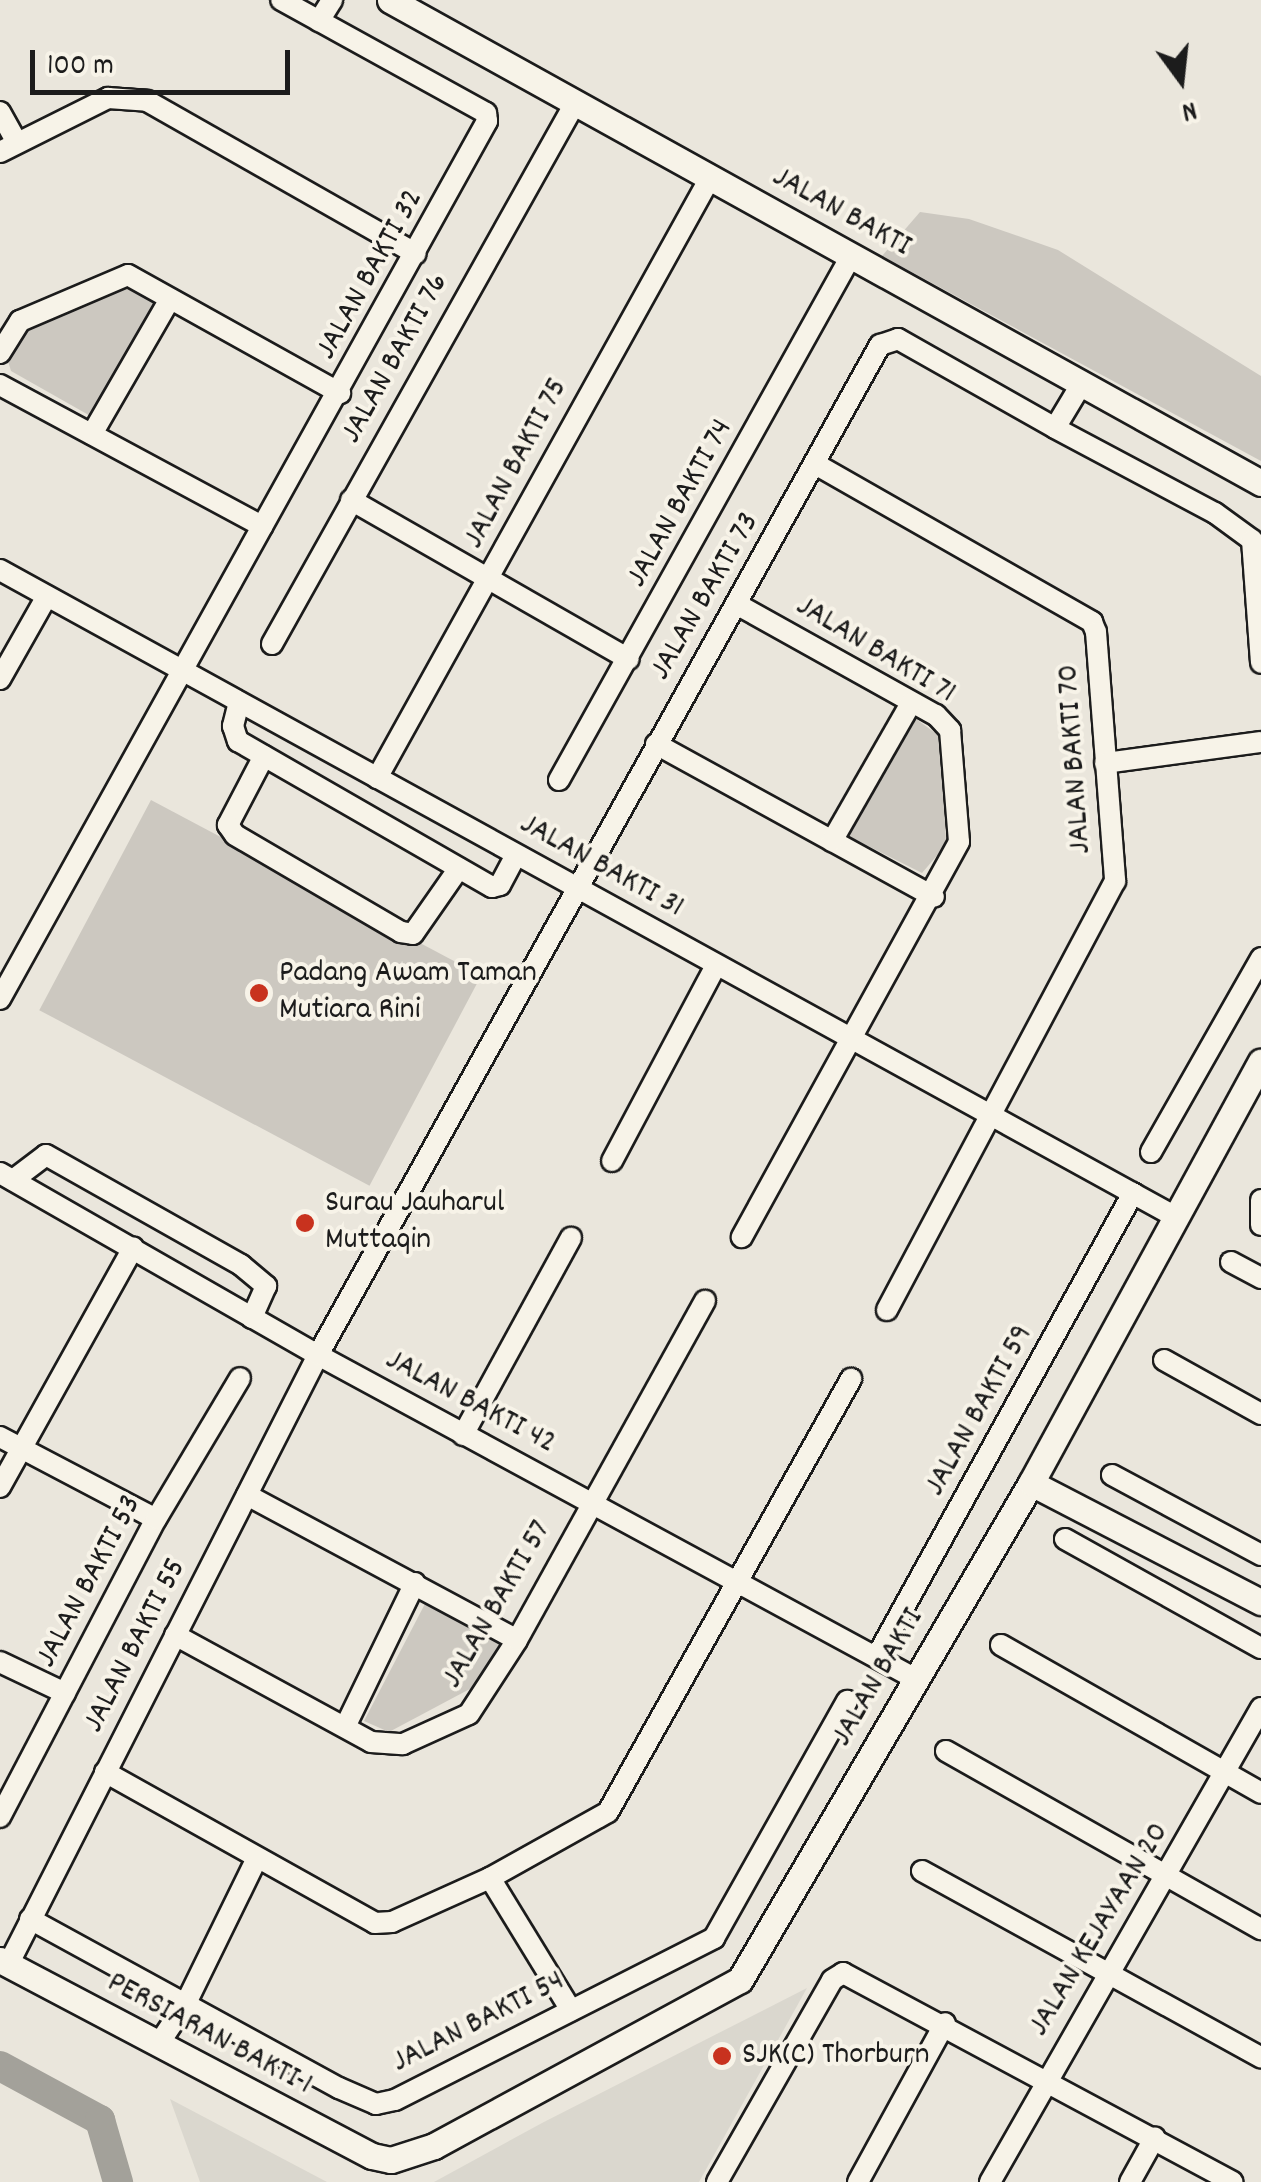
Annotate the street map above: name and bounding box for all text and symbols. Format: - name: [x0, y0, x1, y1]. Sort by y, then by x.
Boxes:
- scale bar: [35, 30, 295, 92]
- north arrow: [1131, 30, 1231, 130]
- text: 100 m: [47, 46, 114, 89]
- text: N: [1177, 88, 1201, 130]
- street label: JALAN BAKTI: [765, 159, 917, 267]
- street label: JALAN BAKTI 32: [309, 183, 433, 367]
- street label: JALAN BAKTI 76: [334, 267, 458, 451]
- street label: JALAN BAKTI 75: [456, 372, 578, 556]
- street label: JALAN BAKTI 74: [619, 413, 743, 595]
- street label: JALAN BAKTI 73: [643, 507, 769, 687]
- street label: JALAN BAKTI 71: [788, 588, 962, 714]
- street label: JALAN BAKTI 70: [1050, 663, 1102, 855]
- street label: JALAN BAKTI 31: [512, 806, 690, 928]
- place label: Padang Awam Taman Mutiara Rini: [279, 956, 537, 1031]
- marker: Padang Awam Taman Mutiara Rini: [248, 982, 270, 1004]
- place label: Surau Jauharul Muttaqin: [325, 1186, 504, 1261]
- marker: Surau Jauharul Muttaqin: [294, 1212, 316, 1234]
- street label: JALAN BAKTI 59: [917, 1319, 1043, 1503]
- street label: JALAN BAKTI 42: [378, 1342, 562, 1464]
- street label: JALAN BAKTI 53: [29, 1489, 151, 1675]
- street label: JALAN BAKTI 57: [435, 1514, 561, 1696]
- street label: JALAN BAKTI 55: [76, 1553, 196, 1739]
- street label: JALAN BAKTI: [824, 1602, 934, 1754]
- street label: JALAN KEJAYAAN 20: [1021, 1816, 1179, 2044]
- street label: JALAN BAKTI 54: [386, 1963, 572, 2083]
- street label: PERSIARAN BAKTI 1: [100, 1965, 318, 2105]
- place label: SJK(C) Thorburn: [742, 2037, 930, 2075]
- marker: SJK(C) Thorburn: [711, 2045, 733, 2067]

